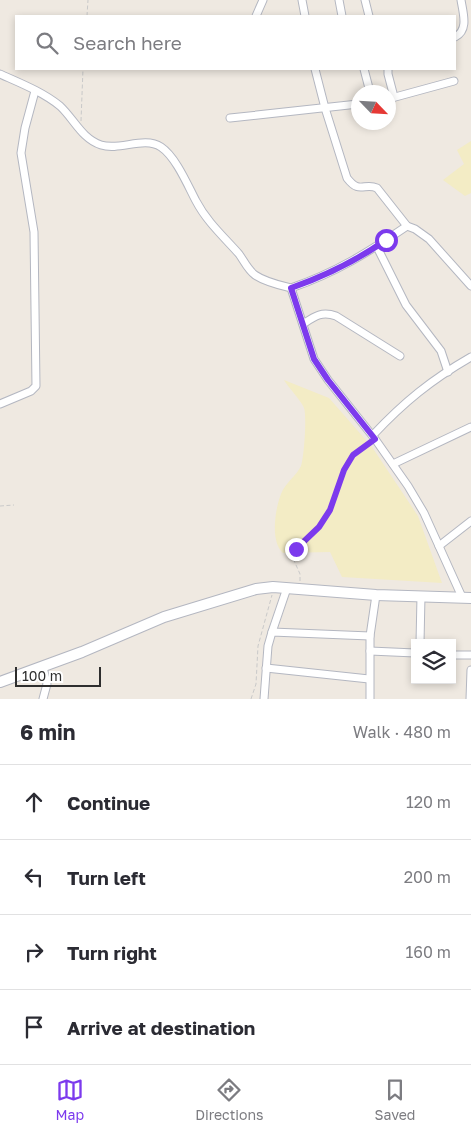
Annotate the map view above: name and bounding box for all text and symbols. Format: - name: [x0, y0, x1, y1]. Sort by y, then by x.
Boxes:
- search box: [15, 15, 456, 70]
- icon: search: [33, 29, 61, 57]
- text: Search here: [73, 31, 182, 54]
- north arrow: [351, 85, 396, 130]
- route start: [375, 229, 398, 252]
- route end: [285, 538, 308, 561]
- map controls: [411, 639, 456, 684]
- button: layers: [411, 639, 456, 684]
- scale bar: [15, 664, 101, 687]
- text: 100 m: [22, 667, 62, 684]
- text: 6 min: [20, 719, 75, 745]
- text: Walk · 480 m: [353, 722, 451, 742]
- icon: ahead: [20, 788, 48, 816]
- text: Continue: [67, 791, 150, 814]
- text: 120 m: [406, 792, 451, 812]
- icon: left: [20, 863, 48, 891]
- text: Turn left: [67, 866, 146, 889]
- text: 200 m: [404, 867, 451, 887]
- icon: right: [20, 938, 48, 966]
- text: Turn right: [67, 941, 157, 964]
- text: 160 m: [405, 942, 451, 962]
- icon: arrive: [20, 1013, 48, 1041]
- text: Arrive at destination: [67, 1016, 255, 1039]
- tab: Map: [56, 1076, 84, 1123]
- tab: Directions: [195, 1076, 264, 1123]
- tab: Saved: [375, 1076, 415, 1123]

